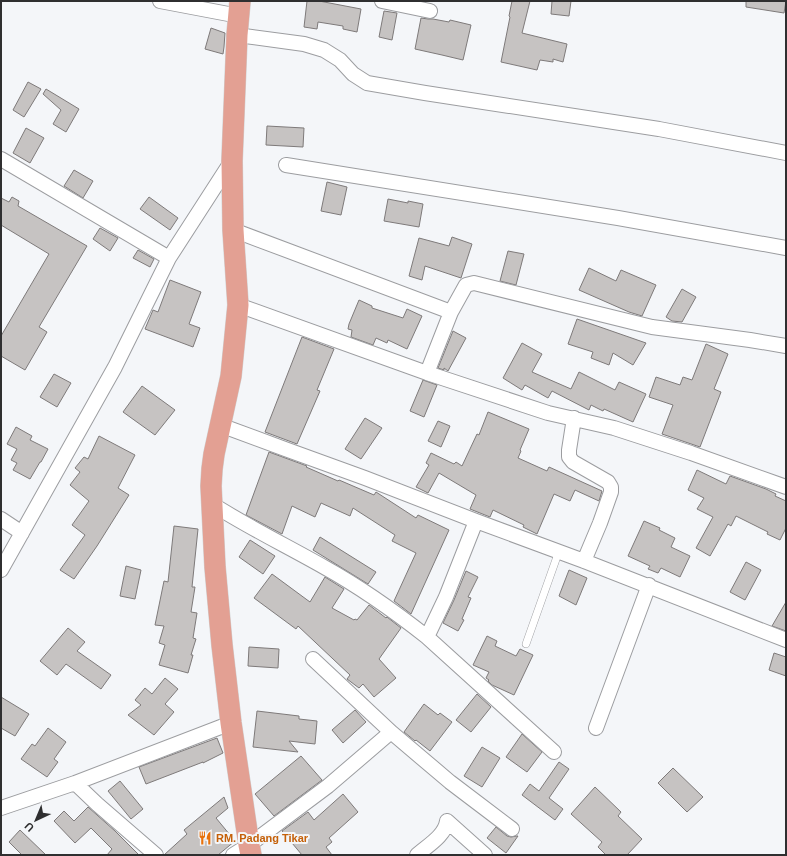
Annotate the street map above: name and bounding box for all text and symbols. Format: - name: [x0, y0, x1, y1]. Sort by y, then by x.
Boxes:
- north arrow: [16, 800, 56, 840]
- text: U: [22, 820, 36, 834]
- restaurant icon: RM. Padang Tikar: [197, 830, 213, 846]
- place label: RM. Padang Tikar: [216, 832, 309, 844]

